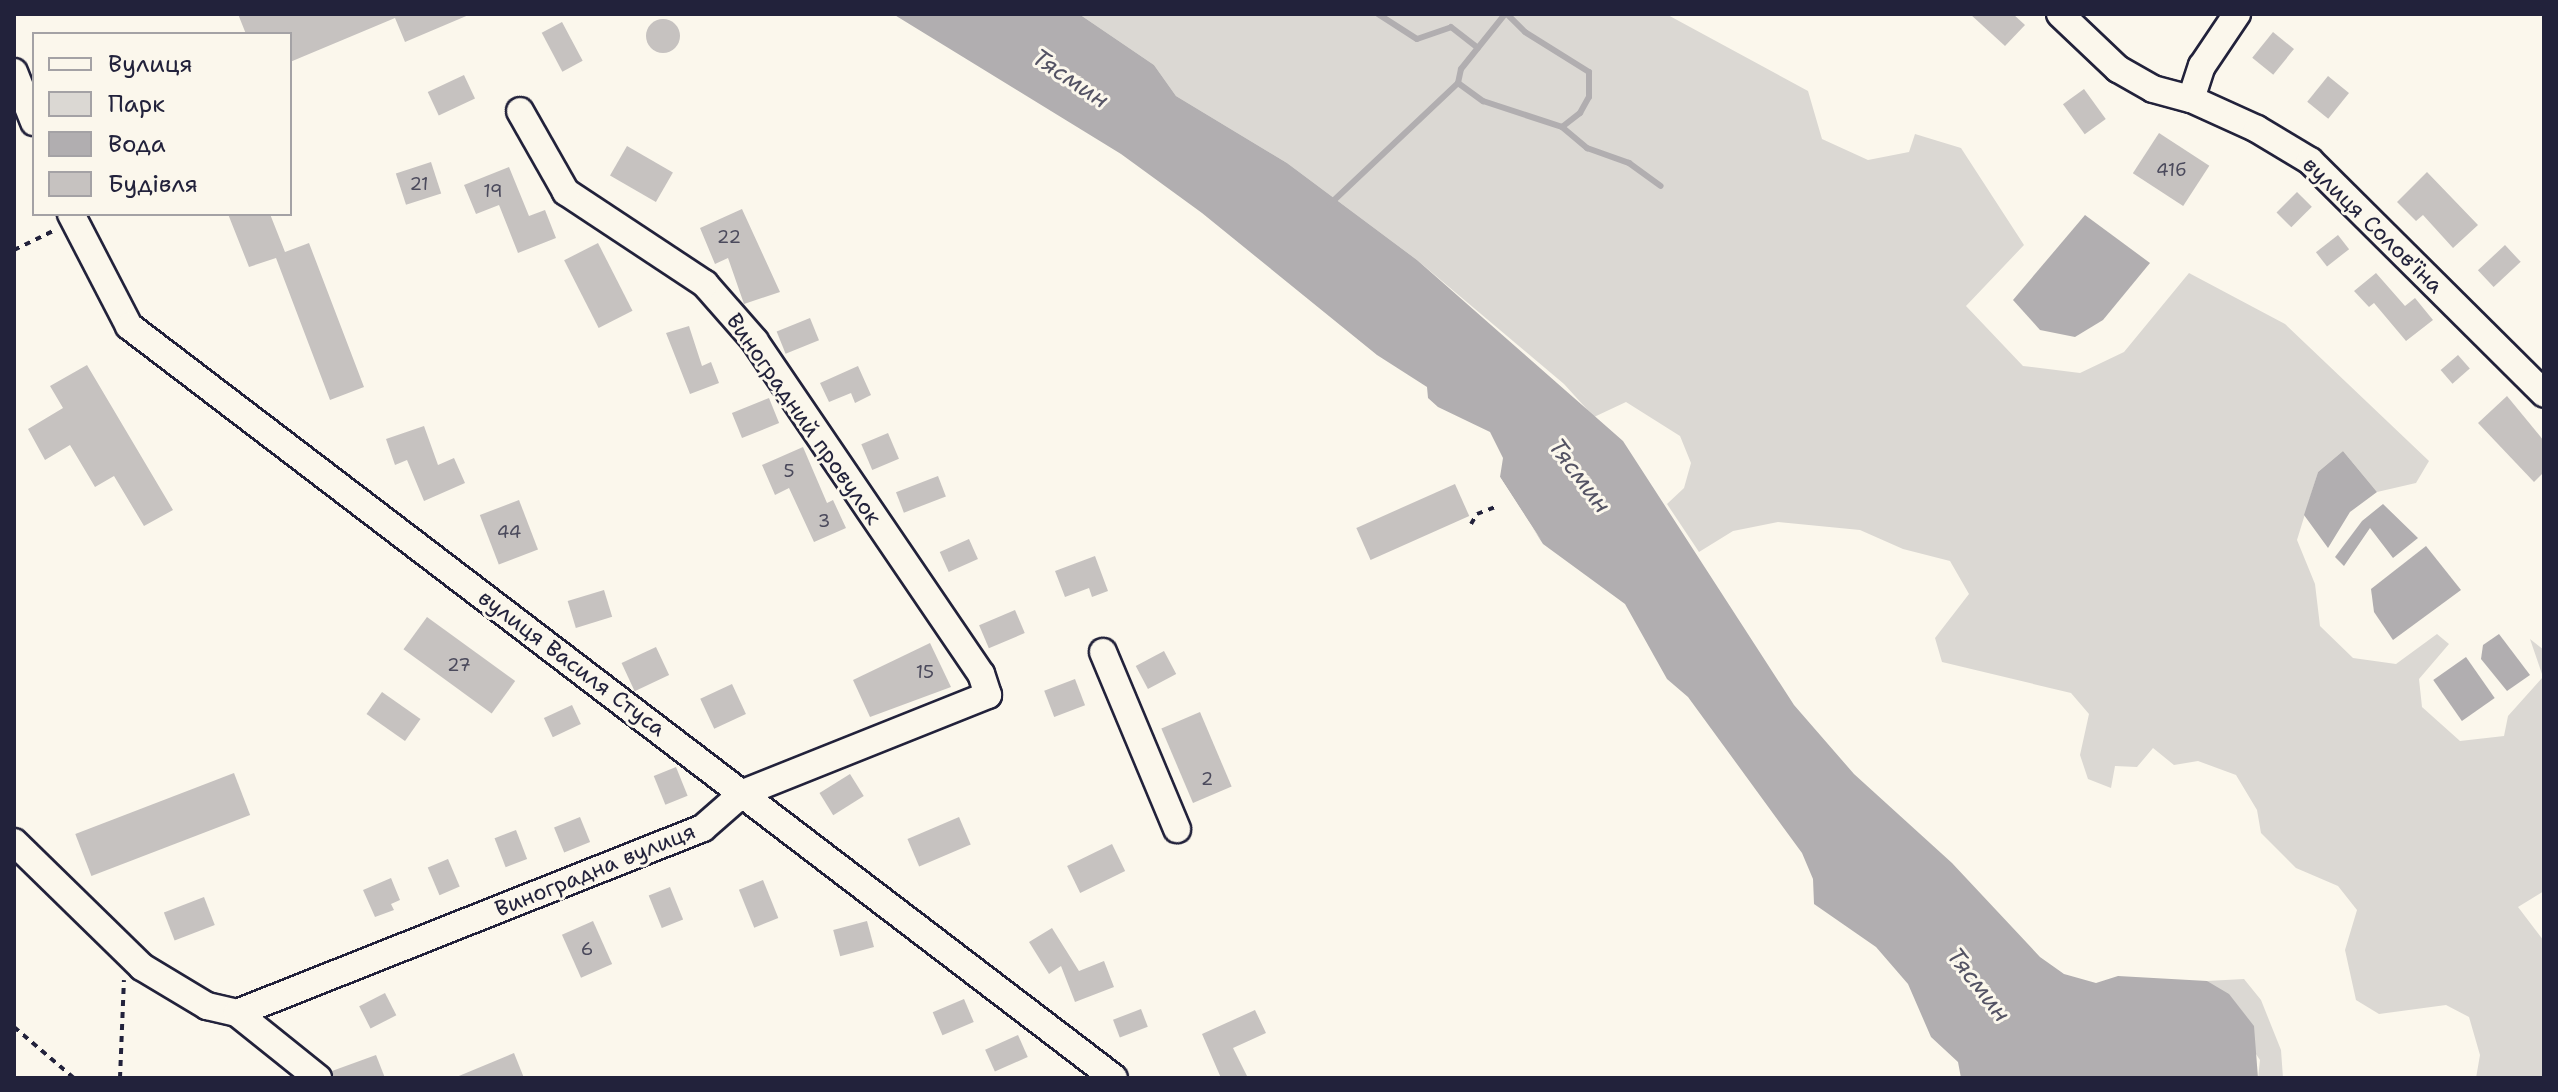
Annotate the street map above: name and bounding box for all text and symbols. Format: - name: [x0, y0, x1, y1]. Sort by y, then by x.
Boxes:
- legend: [32, 32, 292, 216]
- water label: Тясмин: [1026, 43, 1114, 115]
- text: Вулиця: [108, 48, 193, 80]
- text: Парк: [108, 88, 165, 120]
- text: Вода: [108, 128, 166, 160]
- street label: вулиця Солов'їна: [2297, 151, 2449, 299]
- house number: 41б: [2156, 159, 2186, 181]
- text: Будівля: [108, 168, 198, 200]
- house number: 21: [409, 173, 429, 195]
- house number: 19: [483, 180, 503, 202]
- house number: 22: [717, 226, 741, 248]
- street label: Виноградний провулок: [721, 308, 887, 530]
- water label: Тясмин: [1542, 433, 1616, 519]
- house number: 5: [783, 460, 795, 482]
- house number: 3: [818, 510, 830, 532]
- house number: 44: [497, 521, 521, 543]
- street label: вулиця Василя Стуса: [473, 584, 671, 742]
- house number: 27: [447, 654, 471, 676]
- house number: 15: [916, 661, 934, 683]
- house number: 2: [1201, 768, 1213, 790]
- street label: Виноградна вулиця: [491, 818, 699, 922]
- house number: 6: [581, 938, 593, 960]
- water label: Тясмин: [1940, 942, 2016, 1028]

